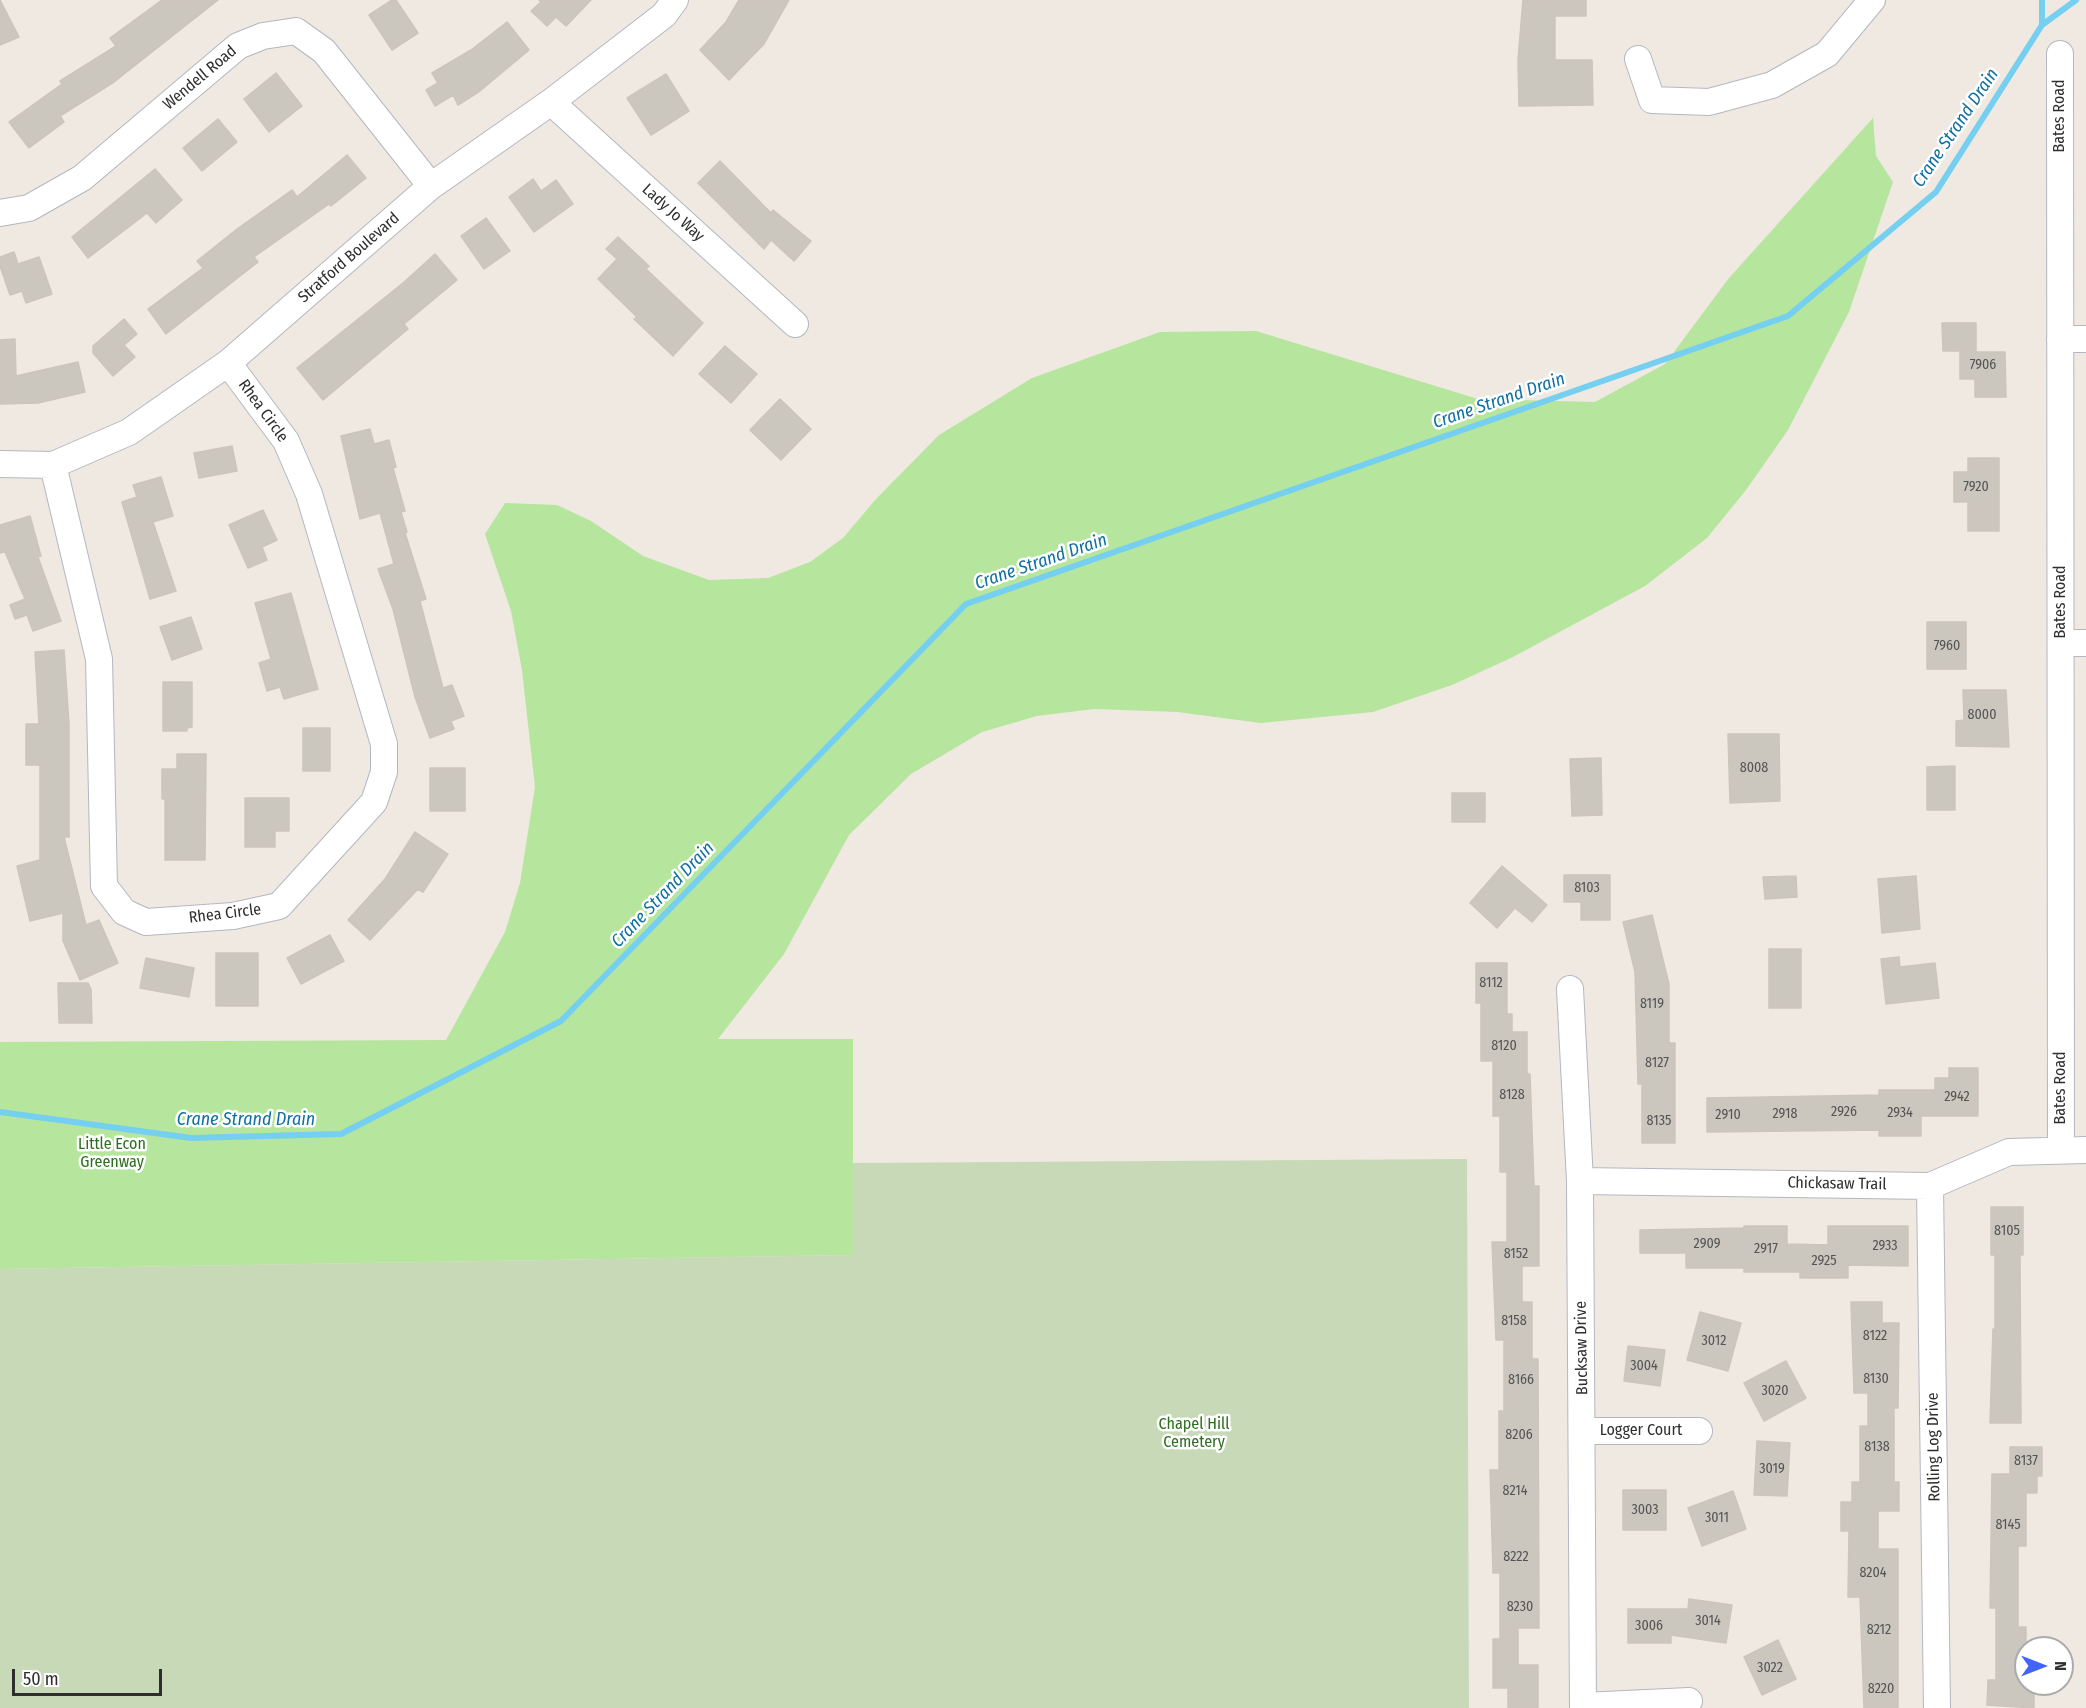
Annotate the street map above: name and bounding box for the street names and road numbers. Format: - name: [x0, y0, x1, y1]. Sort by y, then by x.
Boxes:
- street label: Wendell Road: [159, 42, 241, 114]
- street label: Bates Road: [2050, 79, 2070, 153]
- street label: Lady Jo Way: [638, 180, 708, 246]
- street label: Stratford Boulevard: [294, 209, 404, 307]
- street label: Rhea Circle: [234, 376, 292, 446]
- street label: Bates Road: [2051, 565, 2071, 639]
- street label: Rhea Circle: [188, 900, 262, 928]
- street label: Bates Road: [2051, 1051, 2071, 1125]
- street label: Chickasaw Trail: [1787, 1174, 1887, 1194]
- street label: Bucksaw Drive: [1572, 1301, 1592, 1395]
- street label: Rolling Log Drive: [1923, 1392, 1945, 1502]
- street label: Logger Court: [1600, 1421, 1682, 1441]

